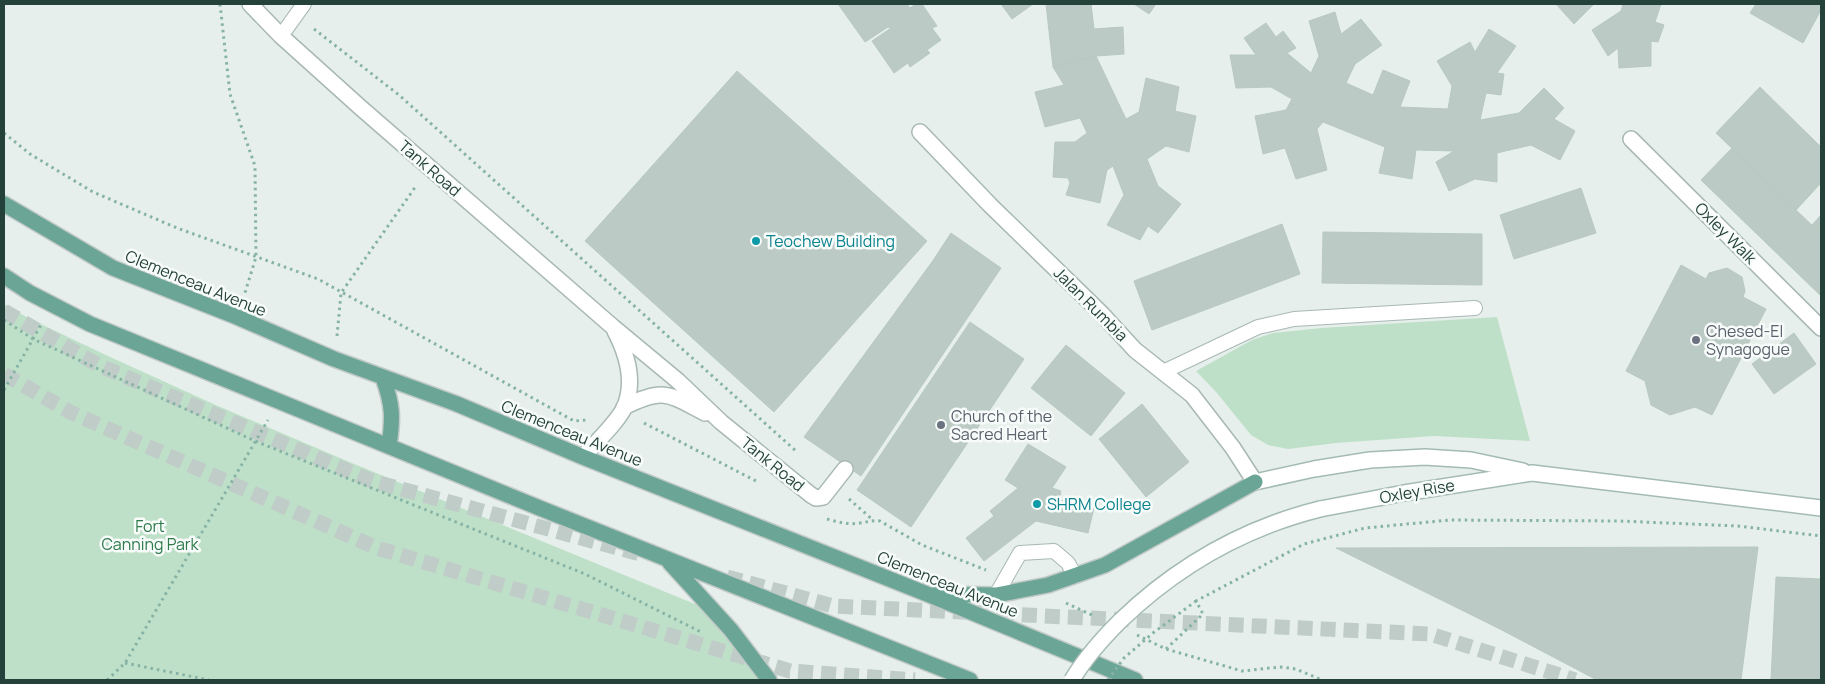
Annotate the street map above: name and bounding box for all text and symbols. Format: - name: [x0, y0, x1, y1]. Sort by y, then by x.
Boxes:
- street label: Tank Road: [394, 135, 466, 201]
- street label: Oxley Walk: [1690, 197, 1762, 269]
- place label: Teochew Building: [766, 230, 895, 252]
- marker: Teochew Building: [750, 235, 762, 247]
- street label: Clemenceau Avenue: [122, 245, 270, 321]
- street label: Jalan Rumbia: [1049, 262, 1133, 346]
- place label: Chesed-El Synagogue: [1706, 320, 1790, 360]
- marker: Chesed-El Synagogue: [1690, 334, 1702, 346]
- street label: Clemenceau Avenue: [498, 395, 646, 471]
- place label: Church of the Sacred Heart: [951, 405, 1052, 445]
- marker: Church of the Sacred Heart: [935, 419, 947, 431]
- street label: Tank Road: [737, 432, 809, 496]
- street label: Oxley Rise: [1378, 474, 1456, 508]
- place label: SHRM College: [1047, 493, 1151, 515]
- marker: SHRM College: [1031, 498, 1043, 510]
- park label: Fort Canning Park: [101, 515, 200, 555]
- street label: Clemenceau Avenue: [874, 546, 1022, 622]

